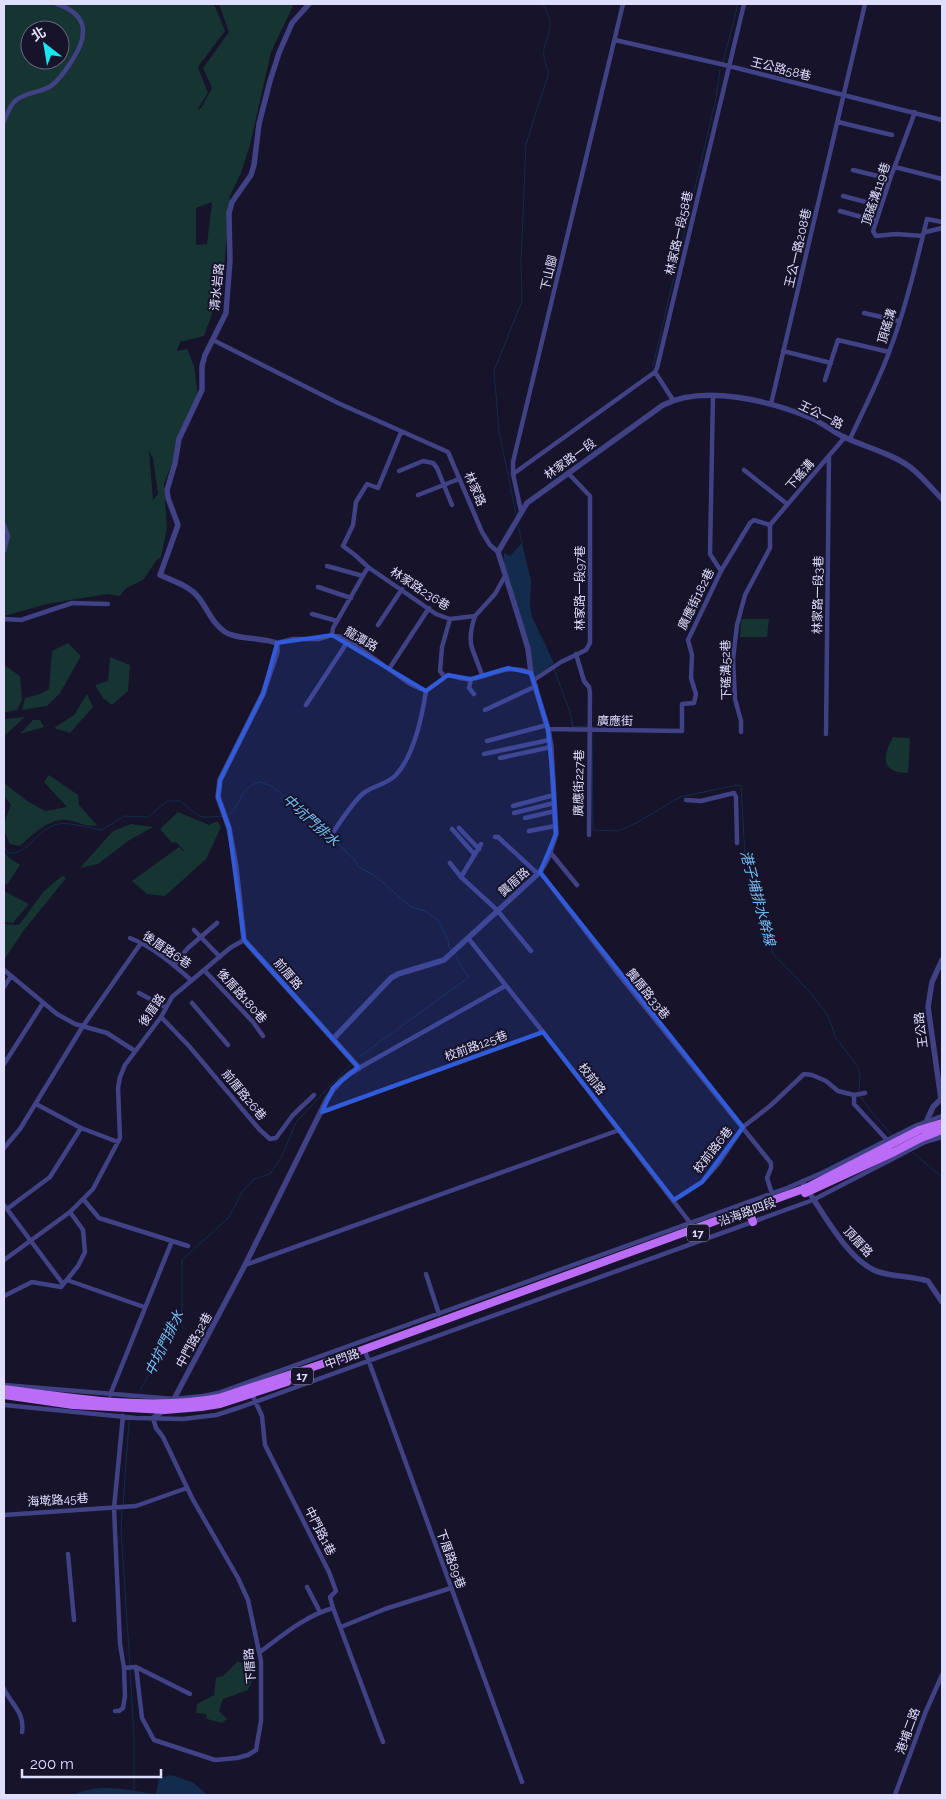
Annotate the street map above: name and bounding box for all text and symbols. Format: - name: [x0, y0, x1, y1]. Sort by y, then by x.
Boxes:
- north arrow: [20, 20, 70, 70]
- text: 北: [28, 23, 48, 44]
- street label: 王公路58巷: [749, 55, 813, 83]
- street label: 頂磘溝119巷: [859, 161, 893, 227]
- street label: 林家路一段58巷: [663, 190, 695, 276]
- street label: 王公一路208巷: [782, 207, 814, 289]
- street label: 下山腳: [538, 254, 560, 292]
- street label: 清水岩路: [208, 262, 226, 312]
- street label: 頂磘溝: [875, 307, 899, 345]
- street label: 王公一路: [796, 398, 846, 432]
- street label: 林家路一段: [542, 436, 598, 482]
- street label: 下磘溝: [783, 457, 817, 493]
- street label: 林家路: [462, 470, 488, 508]
- street label: 林家路一段97巷: [573, 545, 587, 631]
- street label: 林家路一段3巷: [810, 556, 826, 634]
- street label: 林家路236巷: [388, 565, 452, 613]
- street label: 廣應街182巷: [675, 566, 717, 632]
- street label: 龍潭路: [342, 624, 380, 654]
- street label: 下磘溝52巷: [718, 639, 734, 701]
- street label: 廣應街: [597, 714, 633, 728]
- street label: 廣應街227巷: [571, 749, 587, 817]
- water label: 中坑門排水: [280, 791, 343, 850]
- water label: 港子埔排水幹線: [738, 849, 779, 949]
- street label: 龔厝路: [496, 865, 532, 899]
- street label: 後厝路6巷: [140, 929, 194, 971]
- street label: 前厝路: [271, 956, 305, 992]
- street label: 後厝路180巷: [214, 966, 270, 1026]
- street label: 龔厝路33巷: [623, 966, 673, 1022]
- street label: 後厝路: [136, 991, 168, 1029]
- street label: 王公路: [912, 1011, 930, 1049]
- street label: 校前路125巷: [443, 1028, 509, 1064]
- street label: 校前路: [575, 1061, 609, 1097]
- street label: 前厝路26巷: [219, 1067, 269, 1123]
- street label: 校前路6巷: [690, 1124, 736, 1176]
- street label: 沿海路四段: [716, 1195, 778, 1229]
- road number: 17: [687, 1224, 709, 1242]
- street label: 頂厝路: [841, 1224, 875, 1260]
- water label: 中坑門排水: [141, 1307, 187, 1378]
- street label: 中門路32巷: [173, 1310, 215, 1370]
- street label: 中門路: [323, 1346, 361, 1372]
- road number: 17: [291, 1368, 313, 1384]
- street label: 海墘路45巷: [27, 1491, 89, 1509]
- street label: 中門路1巷: [302, 1504, 338, 1558]
- street label: 下厝路89巷: [434, 1527, 468, 1591]
- street label: 下厝路: [241, 1647, 259, 1685]
- street label: 港埔二路: [893, 1706, 923, 1756]
- scale bar: [22, 1746, 161, 1778]
- text: 200 m: [30, 1755, 74, 1773]

